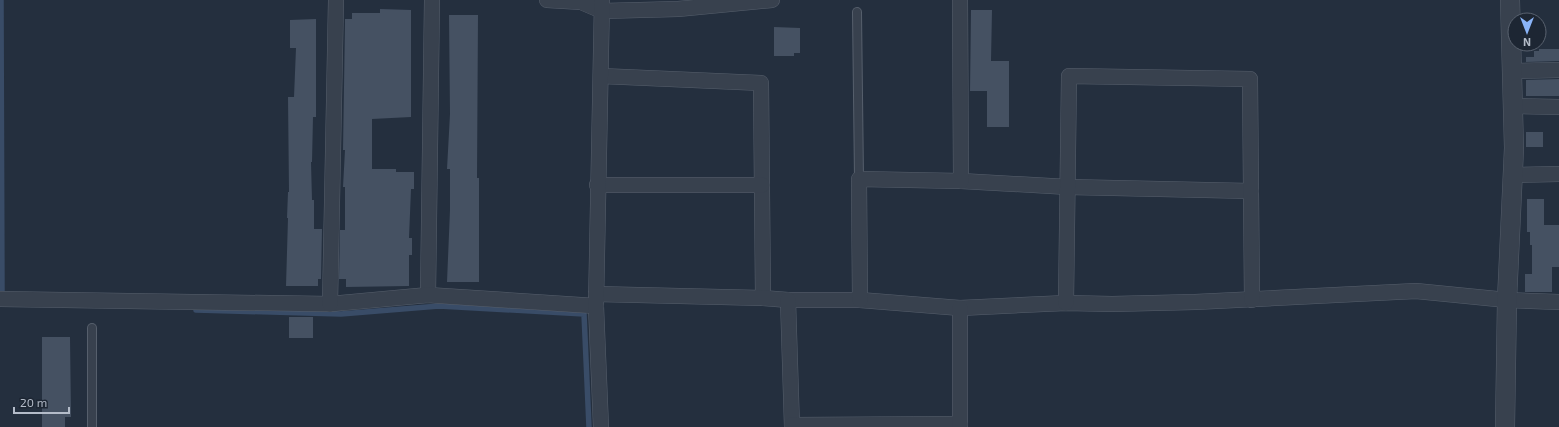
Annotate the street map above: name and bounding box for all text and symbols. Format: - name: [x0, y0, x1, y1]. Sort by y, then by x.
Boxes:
- north arrow: [1507, 12, 1547, 52]
- text: N: [1523, 36, 1531, 49]
- scale bar: [14, 389, 69, 415]
- text: 20 m: [20, 395, 47, 409]

